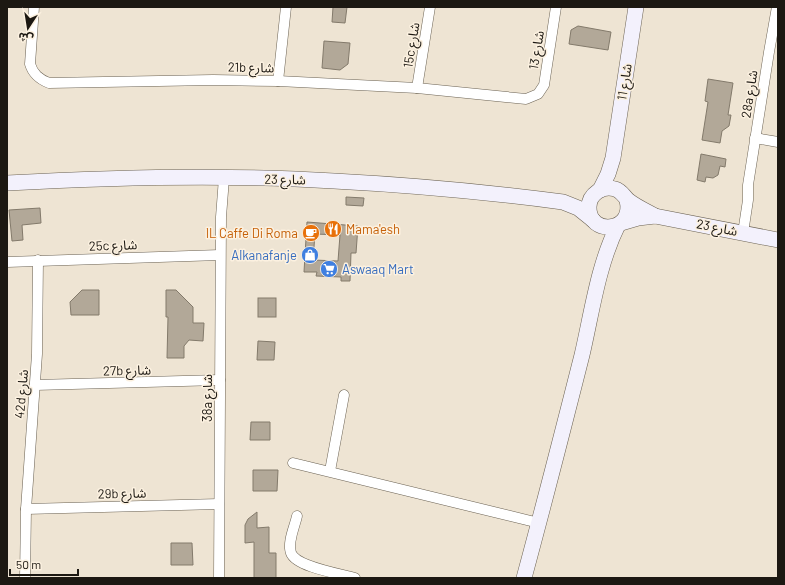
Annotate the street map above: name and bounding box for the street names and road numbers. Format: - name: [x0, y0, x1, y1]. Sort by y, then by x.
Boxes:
- street label: 15c شارع: [400, 21, 425, 69]
- street label: شارع 13: [525, 29, 550, 71]
- street label: 21b شارع: [228, 59, 274, 78]
- street label: شارع 11: [613, 62, 638, 102]
- street label: 28a شارع: [737, 69, 764, 120]
- street label: شارع 23: [264, 171, 306, 190]
- street label: شارع 23: [695, 215, 739, 242]
- street label: 25c شارع: [89, 236, 138, 257]
- street label: 27b شارع: [103, 362, 151, 381]
- street label: 42d شارع: [11, 369, 34, 419]
- street label: 38a شارع: [199, 374, 218, 422]
- street label: 29b شارع: [97, 485, 147, 504]

